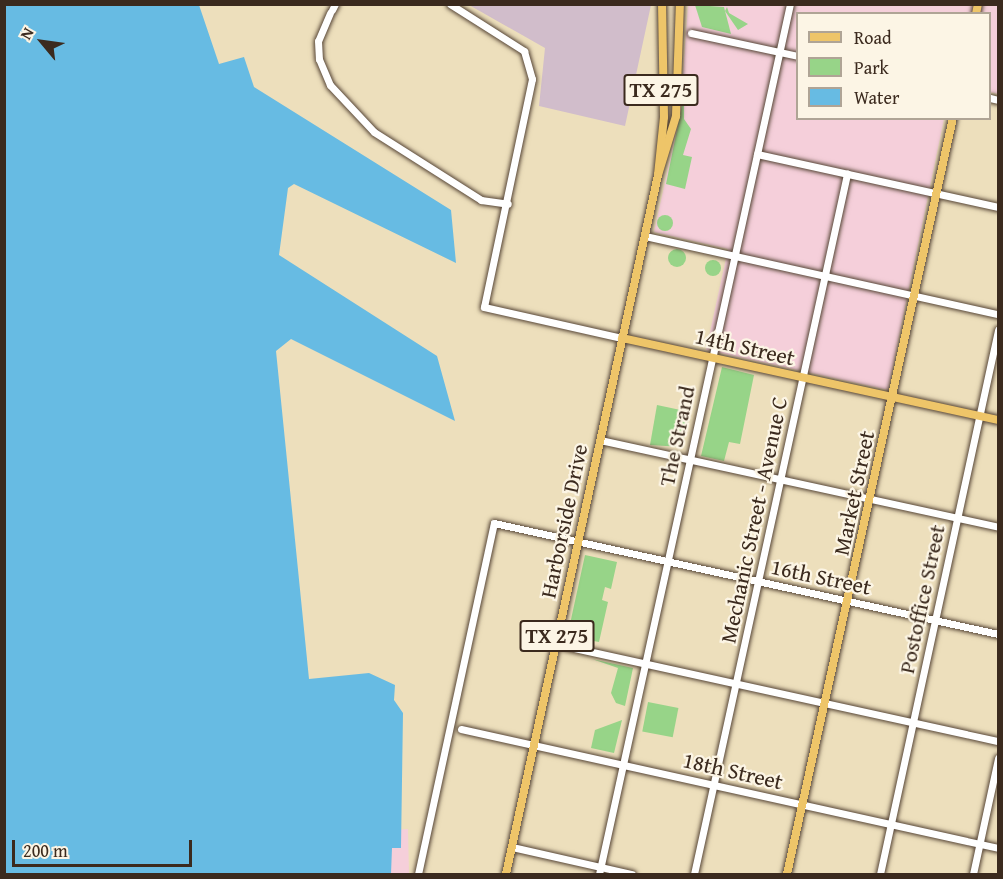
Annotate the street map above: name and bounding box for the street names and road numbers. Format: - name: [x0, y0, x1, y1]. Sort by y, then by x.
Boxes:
- road number: TX 275: [624, 72, 698, 108]
- street label: 14th Street: [692, 323, 798, 371]
- street label: The Strand: [654, 384, 700, 488]
- street label: Mechanic Street - Avenue C: [715, 395, 793, 645]
- street label: Market Street: [828, 428, 880, 558]
- street label: Harborside Drive: [535, 442, 593, 600]
- street label: Postoffice Street: [893, 522, 951, 676]
- street label: 16th Street: [768, 554, 874, 600]
- road number: TX 275: [520, 618, 594, 654]
- street label: 18th Street: [680, 747, 786, 795]

